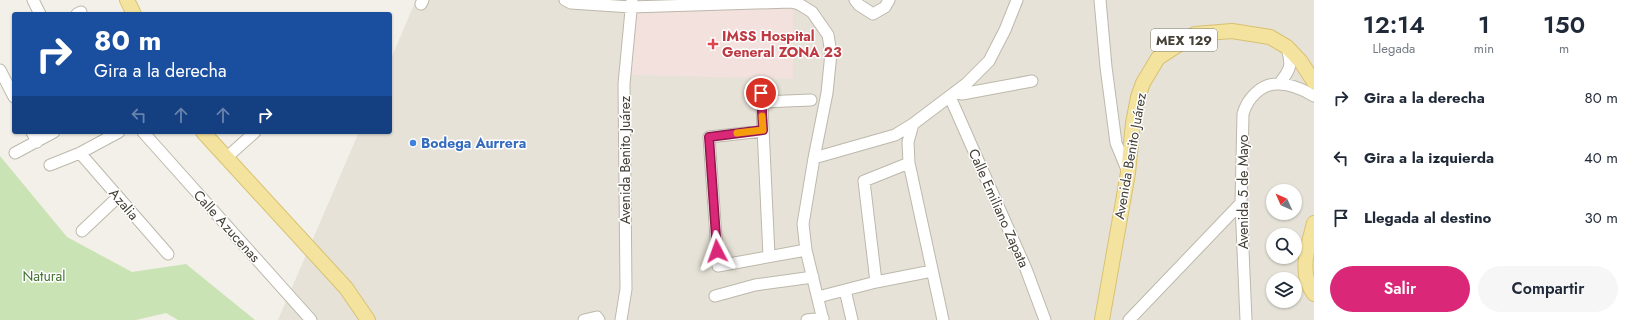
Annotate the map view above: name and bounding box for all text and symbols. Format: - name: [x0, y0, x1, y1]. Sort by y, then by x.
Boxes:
- text: 12:14: [1363, 7, 1425, 42]
- text: 1: [1478, 7, 1490, 42]
- text: 150: [1543, 7, 1585, 42]
- text: 80 m: [94, 20, 161, 61]
- place label: IMSS Hospital General ZONA 23: [722, 26, 842, 62]
- icon: right: [28, 28, 80, 80]
- road number: MEX 129: [1151, 29, 1217, 51]
- marker: IMSS Hospital General ZONA 23: [707, 38, 719, 50]
- text: Llegada: [1372, 39, 1415, 58]
- text: min: [1474, 39, 1494, 58]
- text: m: [1559, 39, 1569, 58]
- text: Gira a la derecha: [94, 58, 227, 84]
- pin: [744, 76, 778, 110]
- icon: arrive: [750, 82, 772, 104]
- icon: right: [1330, 87, 1352, 109]
- text: Gira a la derecha: [1364, 87, 1485, 109]
- text: 80 m: [1585, 87, 1618, 109]
- street label: Avenida Benito Juárez: [1109, 91, 1151, 221]
- street label: Avenida Benito Juárez: [615, 95, 635, 224]
- icon: left: [128, 104, 150, 126]
- icon: ahead: [170, 104, 192, 126]
- icon: ahead: [212, 104, 234, 126]
- icon: right: [254, 104, 276, 126]
- place label: Bodega Aurrera: [421, 133, 526, 153]
- street label: Avenida 5 de Mayo: [1233, 134, 1253, 249]
- marker: Bodega Aurrera: [408, 138, 418, 148]
- street label: Calle Emiliano Zapata: [964, 145, 1034, 271]
- icon: left: [1330, 147, 1352, 169]
- text: Gira a la izquierda: [1364, 147, 1494, 169]
- text: 40 m: [1584, 147, 1618, 169]
- street label: Azalia: [104, 184, 144, 224]
- north arrow: [1266, 184, 1302, 220]
- map controls: [1266, 184, 1302, 308]
- street label: Calle Azucenas: [189, 185, 265, 267]
- icon: arrive: [1330, 207, 1352, 229]
- text: Llegada al destino: [1364, 207, 1491, 229]
- text: 30 m: [1585, 207, 1618, 229]
- button: search: [1266, 228, 1302, 264]
- position arrow: [696, 230, 738, 272]
- park label: Natural: [22, 266, 66, 286]
- button: Salir: [1330, 266, 1470, 312]
- button: Compartir: [1478, 266, 1618, 312]
- button: layers: [1266, 272, 1302, 308]

